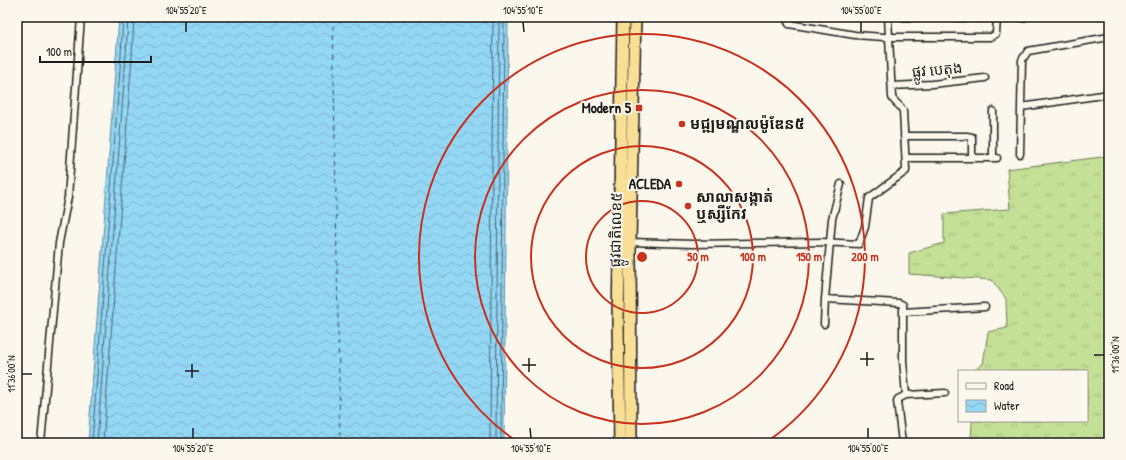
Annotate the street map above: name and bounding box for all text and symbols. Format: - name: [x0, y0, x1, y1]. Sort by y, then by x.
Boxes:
- text: 104°55'20"E: [166, 4, 207, 17]
- text: 104°55'10"E: [503, 4, 543, 17]
- text: 104°55'00"E: [841, 4, 882, 17]
- scale bar: [40, 38, 151, 64]
- text: 100 m: [46, 43, 72, 60]
- street label: ផ្លូវ បេតុង: [911, 57, 963, 86]
- place label: Modern 5: [582, 97, 632, 118]
- marker: Modern 5: [634, 103, 644, 113]
- place label: មជ្ឍមណ្ឌលម៉ូឌែន៥: [690, 113, 804, 134]
- marker: មជ្ឍមណ្ឌលម៉ូឌែន៥: [677, 119, 687, 129]
- place label: ACLEDA: [629, 173, 672, 194]
- marker: ACLEDA: [674, 179, 684, 189]
- place label: សាលាសង្កាត់ ឬស្សីកែវ: [696, 186, 773, 224]
- street label: ផ្លូវជាតិលេខ៥: [604, 192, 630, 268]
- marker: សាលាសង្កាត់ ឬស្សីកែវ: [683, 201, 693, 211]
- text: 50 m: [687, 248, 709, 265]
- text: 100 m: [740, 248, 766, 265]
- text: 150 m: [796, 248, 822, 265]
- text: 200 m: [851, 248, 879, 265]
- centre of rings: [635, 250, 649, 264]
- text: 11°36'00"N: [1109, 337, 1122, 374]
- text: 11°36'00"N: [5, 356, 18, 393]
- legend: [958, 370, 1088, 422]
- text: Road: [994, 377, 1014, 394]
- text: Water: [994, 397, 1020, 414]
- text: 104°55'20"E: [173, 442, 214, 455]
- text: 104°55'10"E: [511, 442, 551, 455]
- text: 104°55'00"E: [848, 442, 889, 455]

